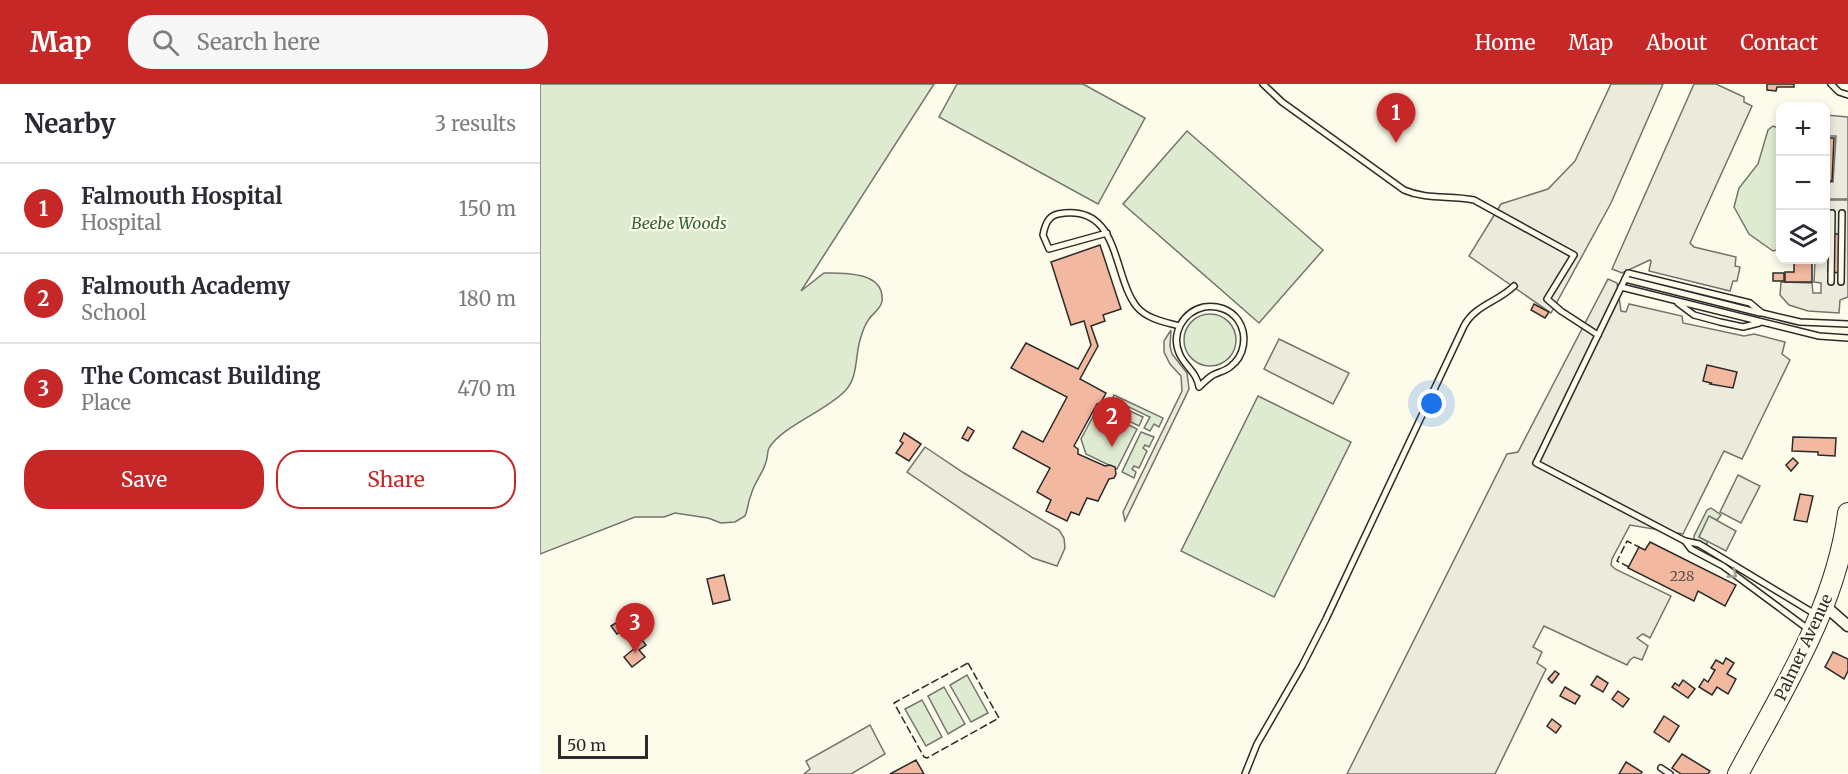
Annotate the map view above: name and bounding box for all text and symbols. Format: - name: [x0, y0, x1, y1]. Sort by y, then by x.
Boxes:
- search box: [128, 15, 548, 69]
- text: Map: [30, 24, 92, 60]
- icon: search: [149, 26, 182, 59]
- text: Search here: [197, 28, 320, 56]
- text: Home: [1475, 29, 1535, 56]
- text: Map: [1568, 29, 1613, 56]
- text: About: [1646, 29, 1707, 56]
- text: Contact: [1740, 29, 1818, 56]
- pin: 1: [1376, 94, 1416, 143]
- map controls: [1776, 102, 1830, 264]
- button: +: [1776, 102, 1830, 156]
- text: Nearby: [24, 107, 116, 140]
- text: 3 results: [435, 111, 516, 136]
- button: −: [1776, 156, 1830, 210]
- text: Falmouth Hospital: [81, 182, 282, 210]
- text: 1: [39, 196, 48, 221]
- text: 150 m: [459, 196, 516, 221]
- text: Hospital: [81, 210, 161, 235]
- button: layers: [1776, 210, 1830, 264]
- park label: Beebe Woods: [631, 213, 727, 233]
- text: Falmouth Academy: [81, 272, 290, 300]
- text: 2: [38, 286, 49, 311]
- text: 180 m: [458, 286, 516, 311]
- text: School: [81, 300, 146, 325]
- text: The Comcast Building: [81, 362, 320, 390]
- text: 3: [38, 376, 49, 401]
- text: 470 m: [457, 376, 516, 401]
- your location: [1417, 389, 1446, 418]
- text: Place: [81, 390, 131, 415]
- pin: 2: [1092, 398, 1132, 447]
- button: Save: [24, 450, 264, 509]
- button: Share: [276, 450, 516, 509]
- one-way arrow: [1726, 566, 1737, 577]
- house number: 228: [1670, 567, 1694, 585]
- street label: Palmer Avenue: [1770, 591, 1836, 703]
- pin: 3: [616, 604, 655, 653]
- scale bar: [558, 732, 648, 760]
- text: 50 m: [567, 735, 606, 755]

